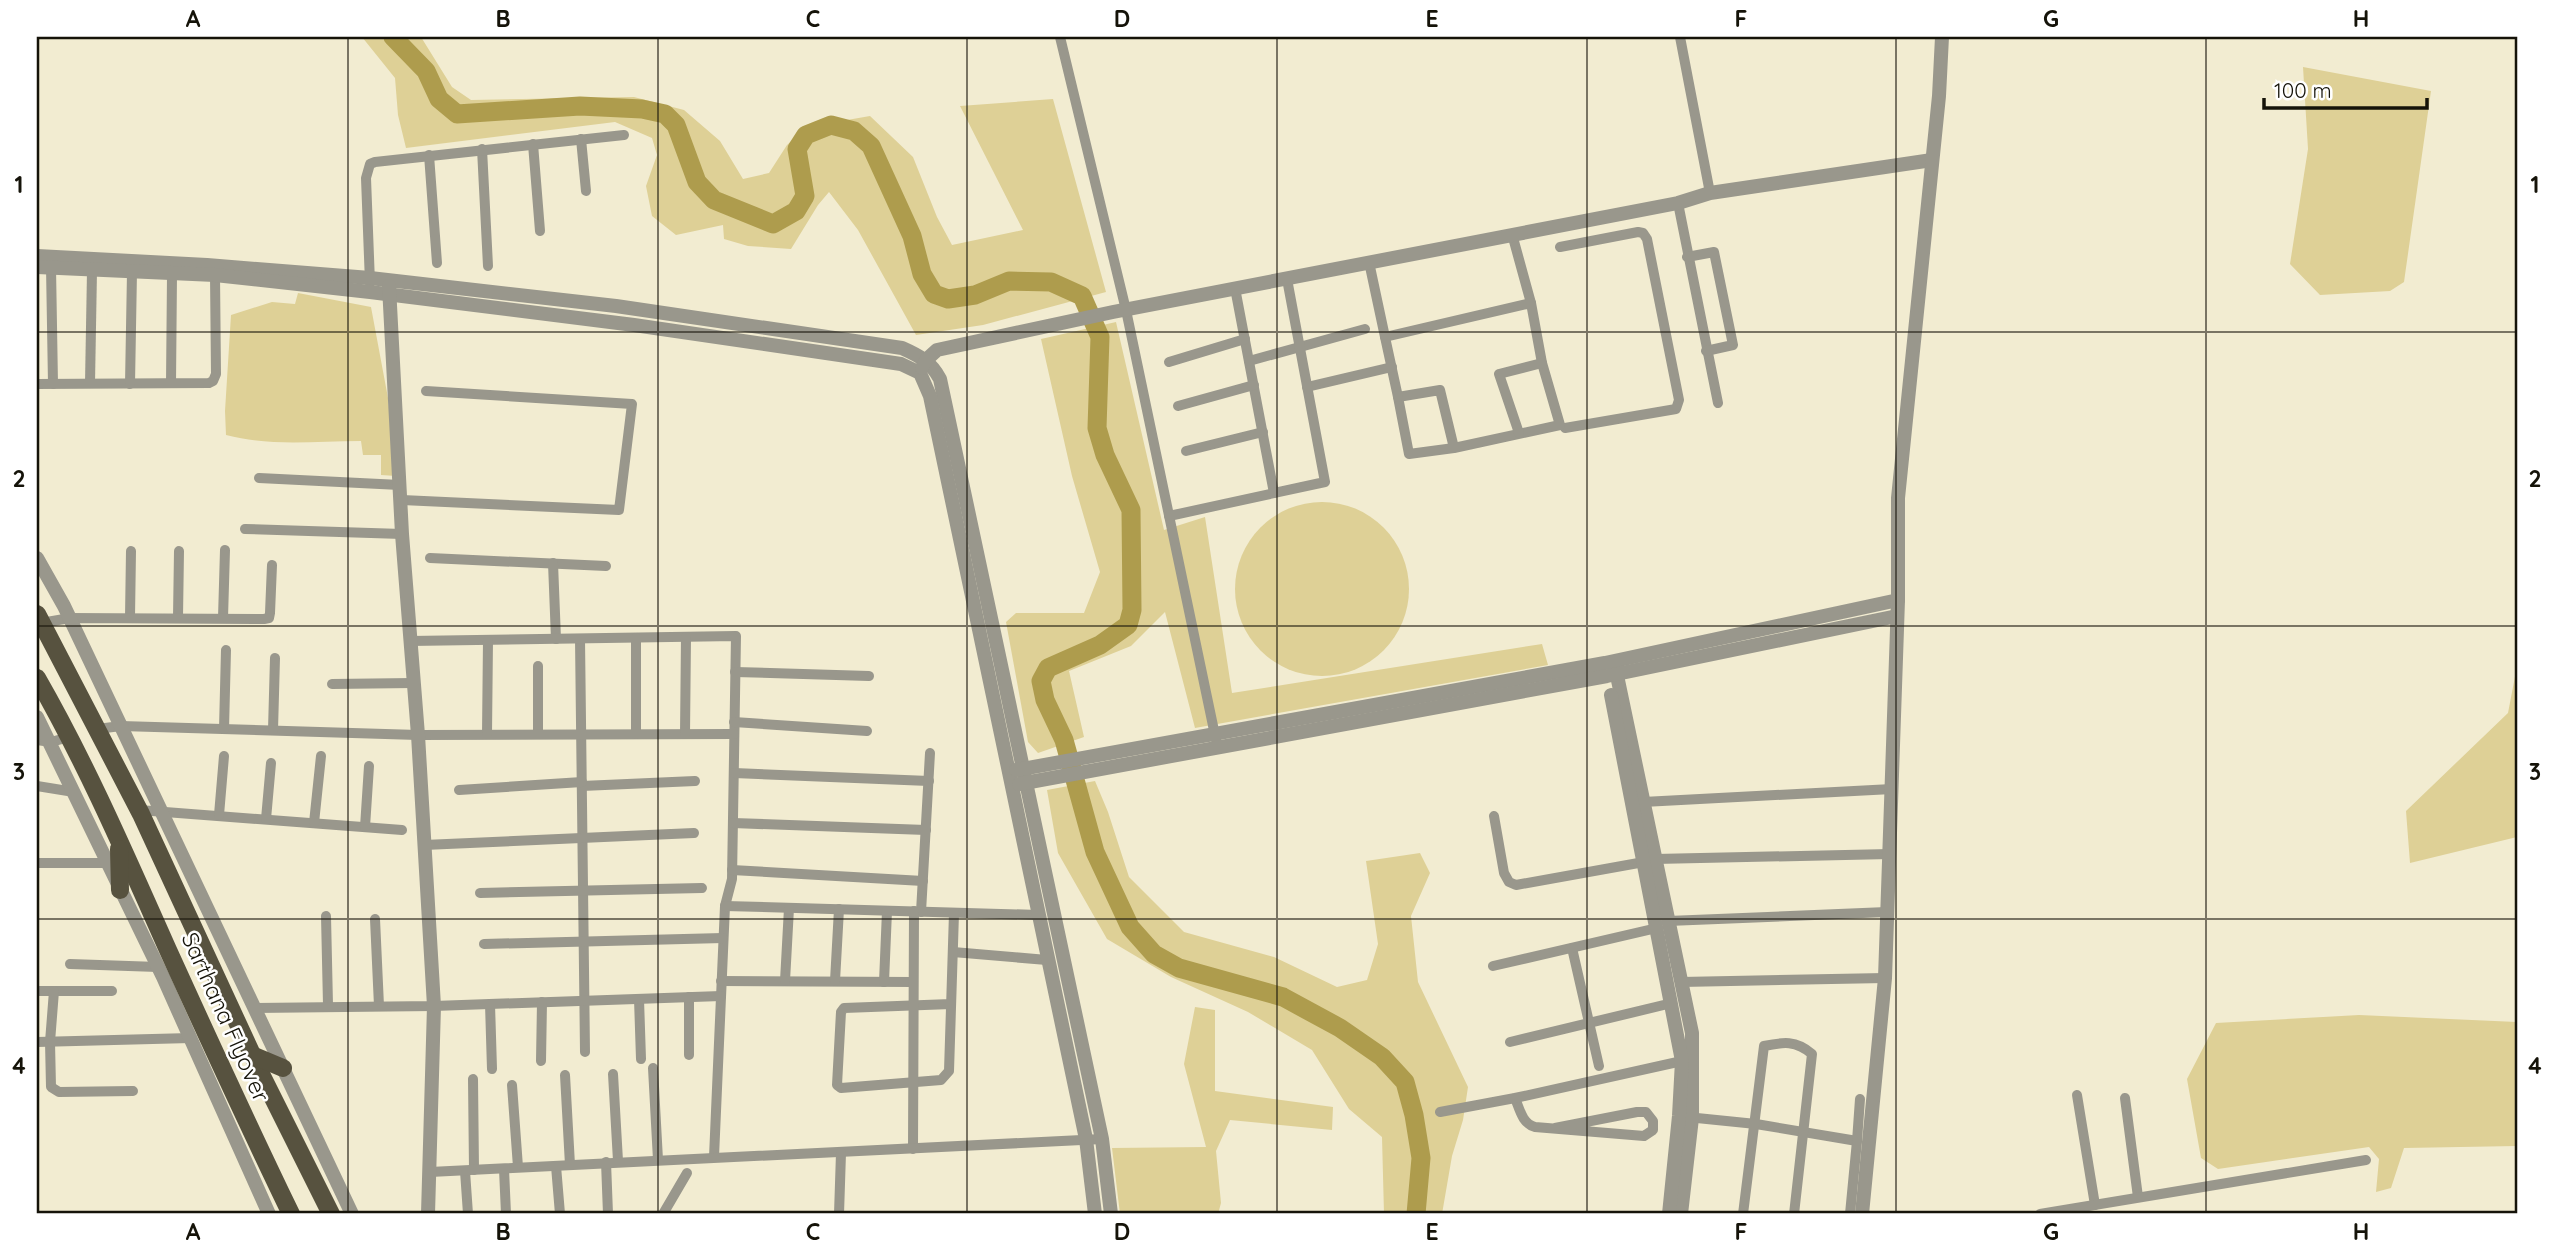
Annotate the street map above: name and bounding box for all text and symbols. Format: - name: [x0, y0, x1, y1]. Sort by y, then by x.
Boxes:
- text: A: [186, 4, 201, 33]
- text: B: [495, 4, 511, 33]
- text: C: [806, 4, 820, 33]
- text: D: [1114, 4, 1130, 33]
- text: E: [1425, 4, 1439, 33]
- text: F: [1735, 4, 1747, 33]
- text: G: [2043, 4, 2059, 33]
- text: H: [2353, 4, 2369, 33]
- scale bar: [2264, 66, 2426, 110]
- text: 100 m: [2274, 77, 2332, 103]
- text: 1: [15, 170, 23, 199]
- text: 1: [2531, 170, 2539, 199]
- text: 2: [12, 464, 26, 493]
- text: 2: [2528, 464, 2542, 493]
- text: 3: [13, 757, 25, 786]
- text: 3: [2529, 757, 2541, 786]
- street label: Sarthana Flyover: [176, 928, 276, 1106]
- text: 4: [12, 1051, 26, 1080]
- text: 4: [2528, 1051, 2542, 1080]
- text: A: [186, 1217, 201, 1246]
- text: B: [495, 1217, 511, 1246]
- text: C: [806, 1217, 820, 1246]
- text: D: [1114, 1217, 1130, 1246]
- text: E: [1425, 1217, 1439, 1246]
- text: F: [1735, 1217, 1747, 1246]
- text: G: [2043, 1217, 2059, 1246]
- text: H: [2353, 1217, 2369, 1246]

